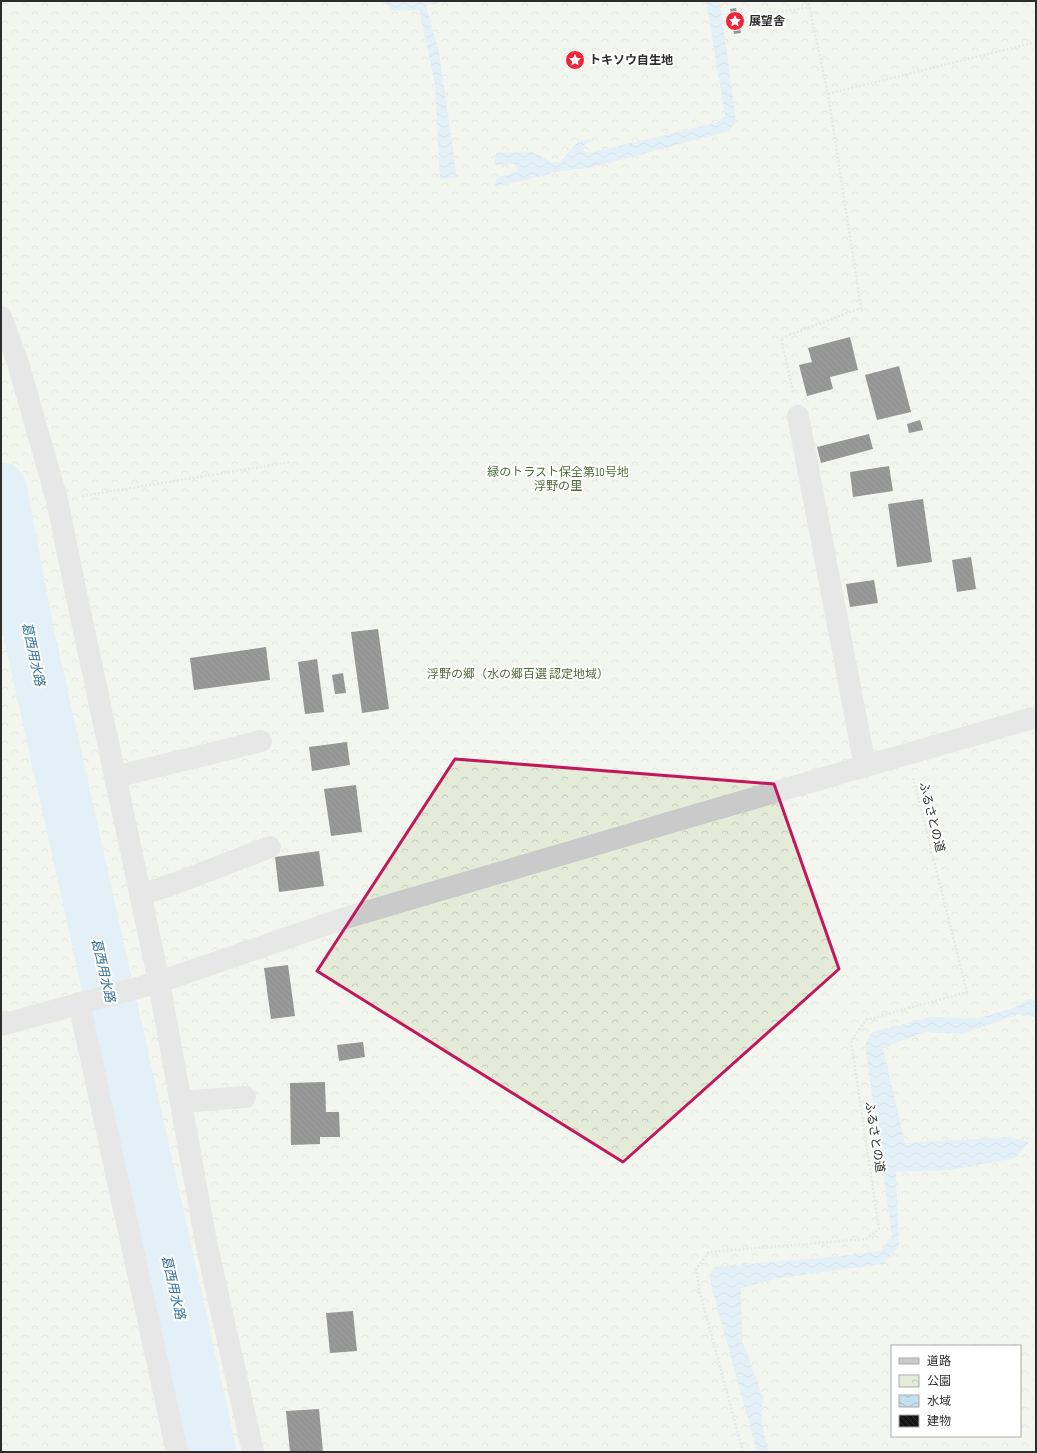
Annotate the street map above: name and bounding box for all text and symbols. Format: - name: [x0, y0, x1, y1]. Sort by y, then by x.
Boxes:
- place icon: 展望舎: [724, 10, 746, 32]
- place label: 展望舎: [749, 14, 785, 29]
- place icon: トキソウ自生地: [564, 49, 586, 71]
- place label: トキソウ自生地: [589, 53, 673, 68]
- park label: 緑のトラスト保全第10号地 浮野の里: [487, 465, 629, 494]
- water label: 葛西用水路: [18, 621, 48, 689]
- park label: 浮野の郷（水の郷百選 認定地域）: [427, 667, 609, 682]
- street label: ふるさとの道: [916, 780, 947, 854]
- water label: 葛西用水路: [88, 937, 118, 1005]
- street label: ふるさとの道: [861, 1100, 888, 1174]
- water label: 葛西用水路: [158, 1254, 188, 1322]
- legend: [891, 1345, 1021, 1437]
- text: 道路: [927, 1354, 951, 1369]
- text: 公園: [927, 1374, 951, 1389]
- text: 水域: [927, 1394, 951, 1409]
- text: 建物: [927, 1414, 951, 1429]

